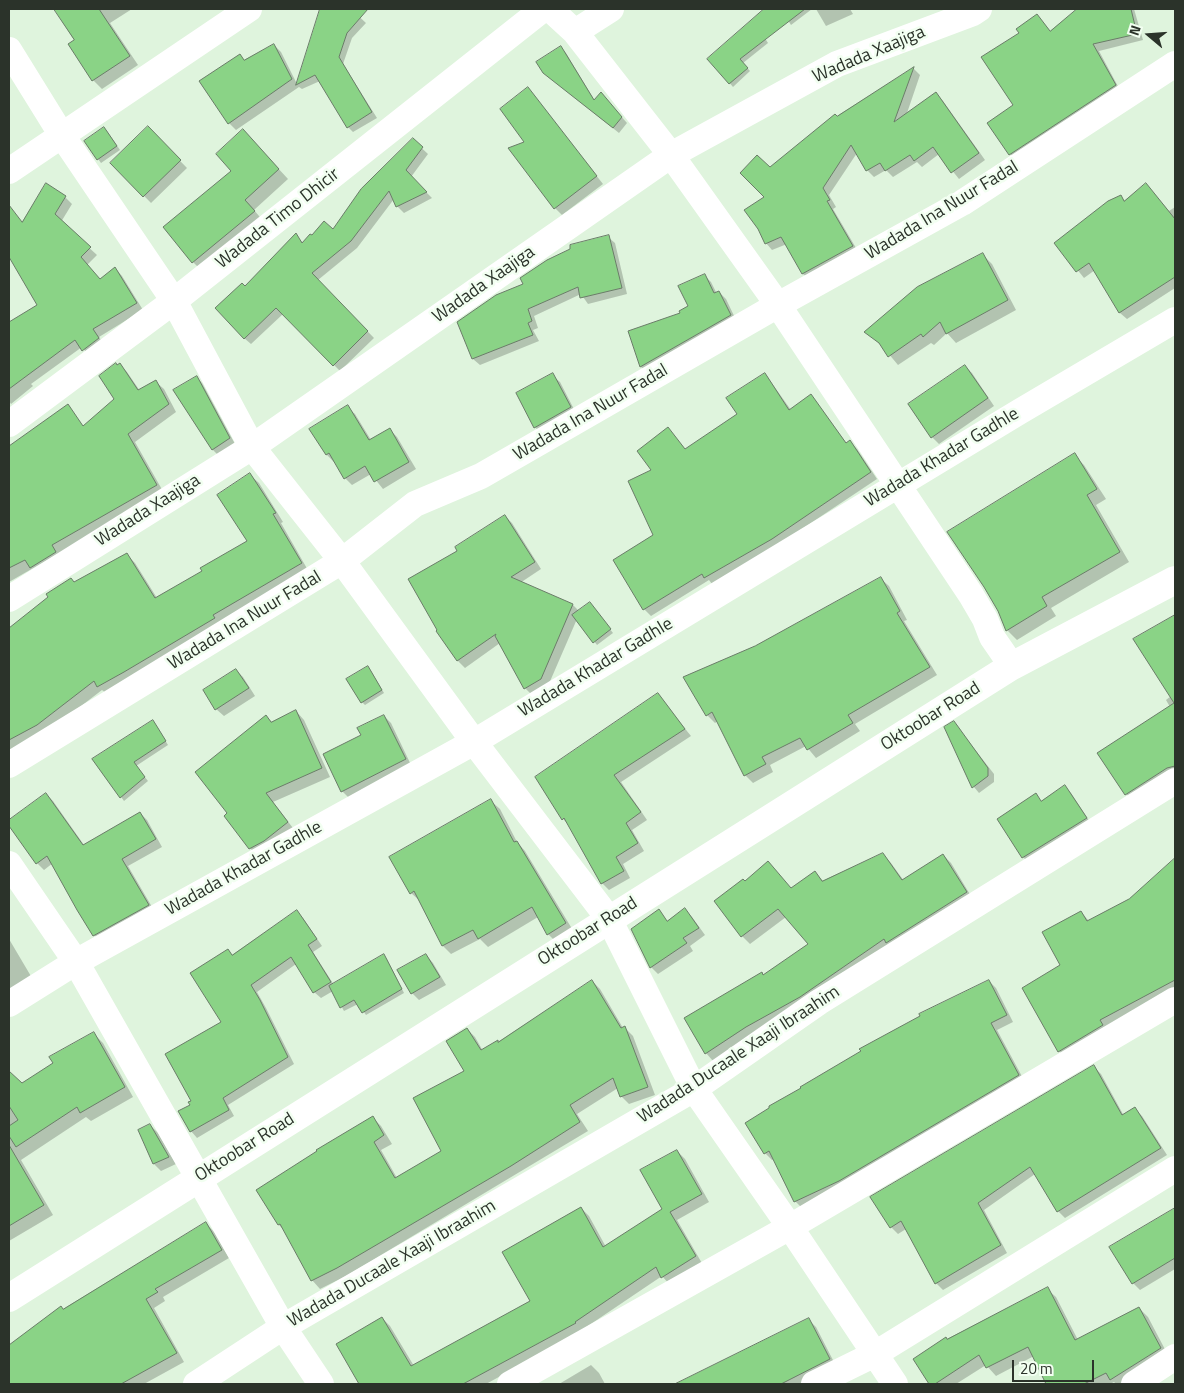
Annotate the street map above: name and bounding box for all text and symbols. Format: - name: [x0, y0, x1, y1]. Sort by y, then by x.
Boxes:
- north arrow: [1124, 10, 1174, 60]
- street label: Wadada Xaajiga: [810, 22, 928, 88]
- text: N: [1123, 22, 1146, 38]
- street label: Wadada Ina Nuur Fadal: [861, 157, 1023, 265]
- street label: Wadada Timo Dhicir: [212, 164, 344, 274]
- street label: Wadada Xaajiga: [429, 242, 539, 328]
- street label: Wadada Ina Nuur Fadal: [510, 360, 672, 466]
- street label: Wadada Khadar Gadhle: [861, 403, 1023, 513]
- street label: Wadada Xaajiga: [91, 470, 205, 552]
- street label: Wadada Ina Nuur Fadal: [164, 567, 326, 675]
- street label: Wadada Khadar Gadhle: [515, 613, 677, 723]
- street label: Oktoobar Road: [877, 678, 985, 756]
- street label: Wadada Khadar Gadhle: [162, 817, 326, 921]
- street label: Oktoobar Road: [534, 893, 642, 971]
- street label: Wadada Ducaale Xaaji Ibraahim: [634, 981, 844, 1129]
- street label: Oktoobar Road: [191, 1109, 299, 1187]
- street label: Wadada Ducaale Xaaji Ibraahim: [284, 1195, 500, 1333]
- scale bar: [1014, 1350, 1096, 1382]
- text: 20 m: [1020, 1357, 1053, 1380]

